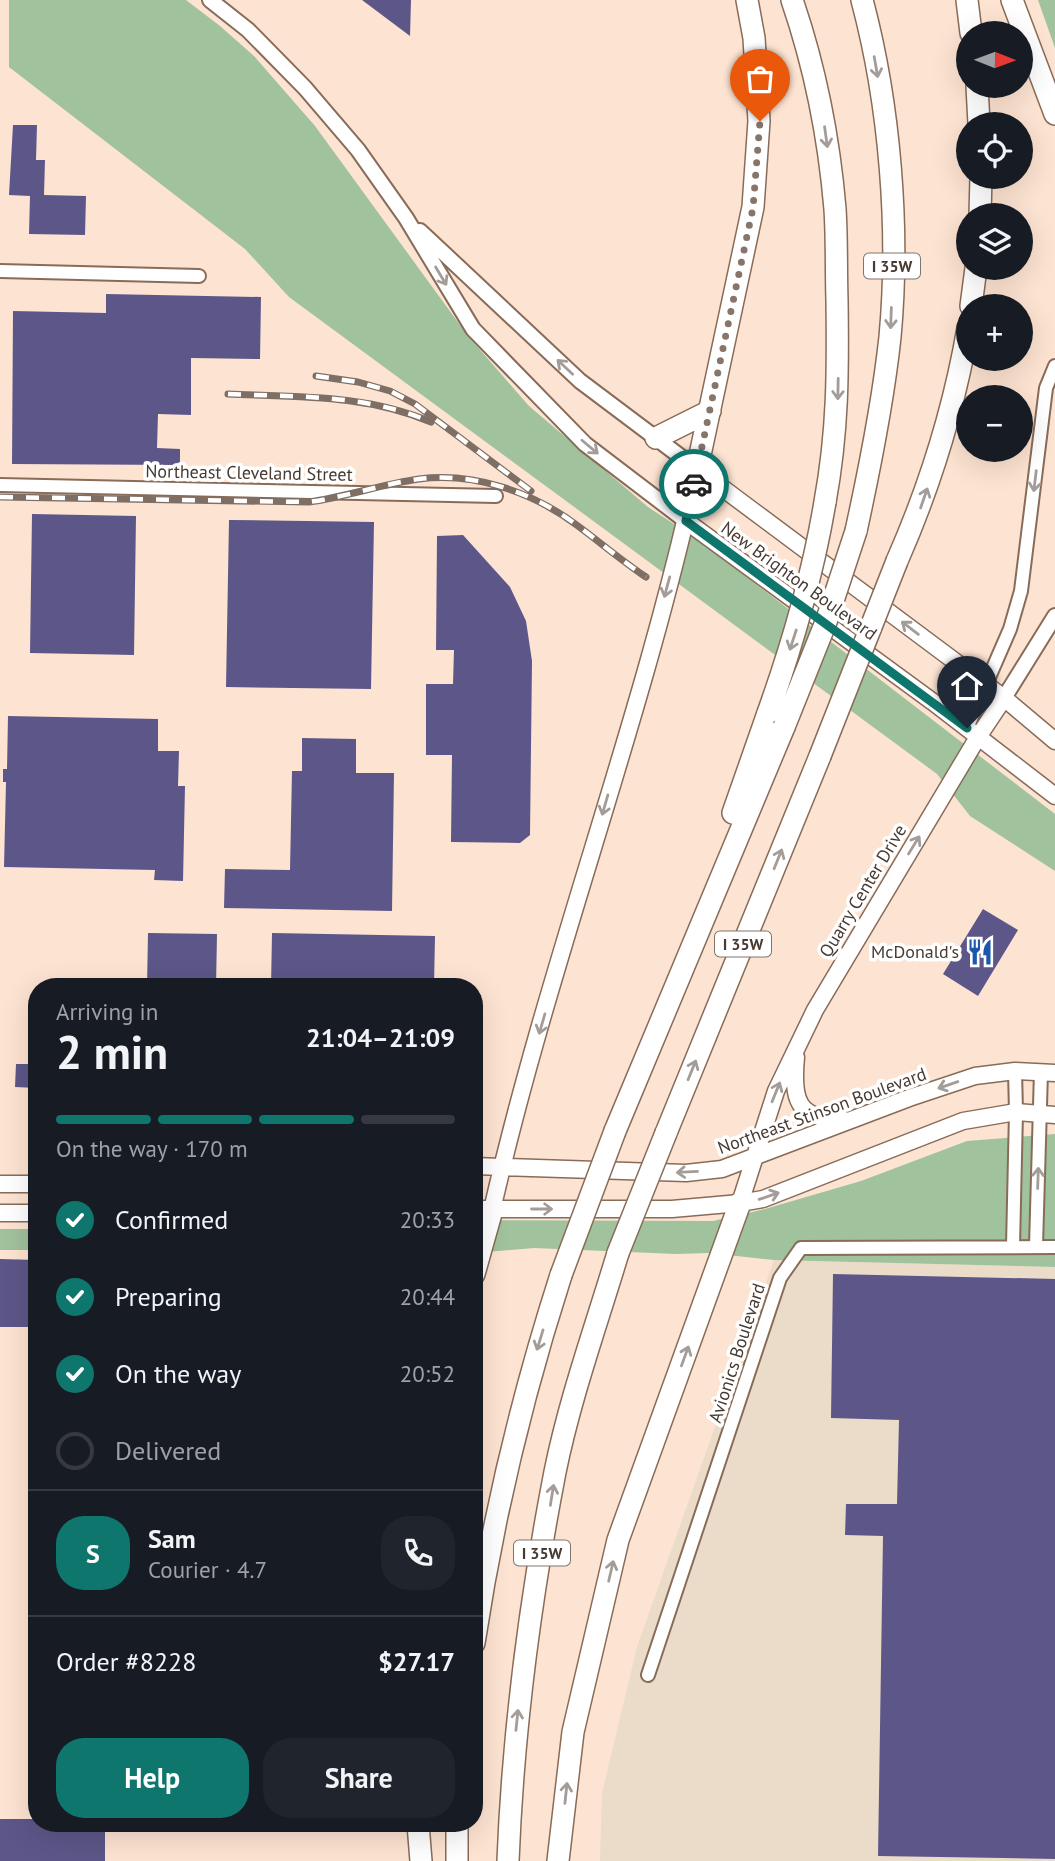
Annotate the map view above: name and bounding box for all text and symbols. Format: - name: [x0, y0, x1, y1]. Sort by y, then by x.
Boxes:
- north arrow: [956, 21, 1032, 98]
- map controls: [956, 21, 1033, 462]
- pin: [730, 49, 790, 121]
- one-way arrow: [869, 55, 883, 78]
- icon: bag: [741, 60, 779, 98]
- button: locate: [956, 112, 1033, 189]
- one-way arrow: [820, 126, 833, 148]
- button: layers: [956, 203, 1033, 280]
- road number: I 35W: [864, 254, 920, 278]
- one-way arrow: [435, 266, 449, 286]
- button: +: [956, 294, 1033, 371]
- one-way arrow: [884, 306, 897, 329]
- one-way arrow: [557, 359, 574, 376]
- one-way arrow: [832, 377, 845, 400]
- button: −: [956, 385, 1033, 462]
- one-way arrow: [580, 439, 598, 455]
- courier: [659, 449, 729, 519]
- street label: Northeast Cleveland Street: [145, 459, 353, 486]
- icon: car: [675, 465, 713, 503]
- one-way arrow: [1028, 469, 1041, 491]
- one-way arrow: [919, 488, 931, 510]
- street label: New Brighton Boulevard: [717, 516, 882, 645]
- one-way arrow: [660, 575, 673, 597]
- one-way arrow: [901, 621, 920, 636]
- one-way arrow: [786, 628, 798, 650]
- pin: [937, 656, 997, 728]
- icon: home: [948, 667, 986, 705]
- one-way arrow: [598, 794, 611, 816]
- street label: Quarry Center Drive: [814, 820, 911, 961]
- one-way arrow: [907, 836, 922, 855]
- one-way arrow: [772, 849, 785, 870]
- road number: I 35W: [715, 932, 771, 956]
- restaurant icon: McDonald's: [965, 937, 995, 967]
- place label: McDonald's: [871, 940, 959, 963]
- text: Arriving in: [56, 997, 158, 1026]
- one-way arrow: [534, 1013, 547, 1035]
- text: 21:04–21:09: [306, 1021, 455, 1054]
- text: 2 min: [56, 1022, 168, 1082]
- one-way arrow: [686, 1059, 699, 1081]
- street label: Northeast Stinson Boulevard: [714, 1062, 929, 1159]
- one-way arrow: [938, 1080, 960, 1092]
- one-way arrow: [771, 1082, 784, 1103]
- text: On the way · 170 m: [56, 1134, 248, 1163]
- one-way arrow: [676, 1166, 699, 1179]
- one-way arrow: [1031, 1167, 1045, 1190]
- one-way arrow: [757, 1189, 779, 1201]
- icon: check: [56, 1201, 94, 1239]
- one-way arrow: [531, 1202, 554, 1216]
- text: Confirmed: [115, 1203, 228, 1236]
- text: 20:33: [400, 1205, 455, 1234]
- icon: check: [56, 1278, 94, 1316]
- text: Preparing: [115, 1280, 222, 1313]
- street label: Avionics Boulevard: [703, 1280, 770, 1426]
- text: 20:44: [400, 1282, 455, 1311]
- one-way arrow: [533, 1329, 546, 1351]
- one-way arrow: [680, 1345, 692, 1367]
- icon: check: [56, 1355, 94, 1393]
- text: On the way: [115, 1357, 241, 1390]
- text: 20:52: [400, 1359, 455, 1388]
- text: Delivered: [115, 1434, 221, 1467]
- one-way arrow: [546, 1484, 559, 1507]
- button: phone: [381, 1516, 455, 1590]
- text: Sam: [148, 1522, 196, 1555]
- text: S: [86, 1537, 100, 1570]
- road number: I 35W: [514, 1540, 570, 1566]
- text: Courier · 4.7: [148, 1555, 267, 1584]
- one-way arrow: [605, 1560, 618, 1582]
- text: Order #8228: [56, 1645, 196, 1678]
- text: $27.17: [378, 1645, 455, 1678]
- one-way arrow: [511, 1709, 524, 1731]
- button: Help: [56, 1738, 249, 1818]
- button: Share: [263, 1738, 455, 1818]
- one-way arrow: [560, 1782, 573, 1805]

